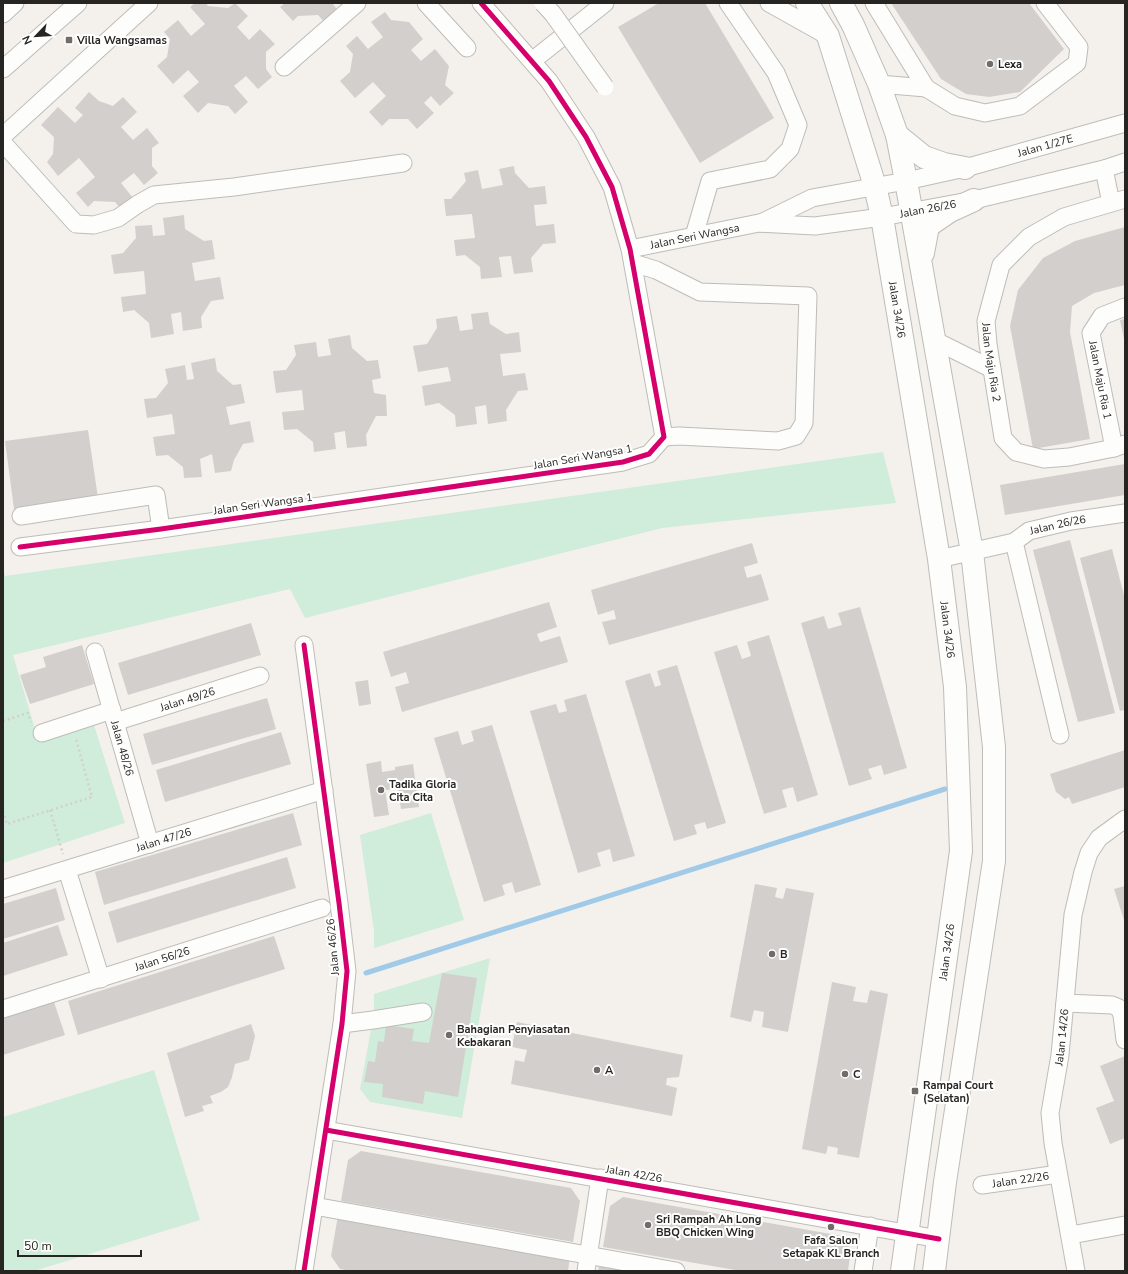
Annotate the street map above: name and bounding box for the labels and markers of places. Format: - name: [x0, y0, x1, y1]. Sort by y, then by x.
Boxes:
- place label: Villa Wangsamas: [76, 33, 167, 48]
- marker: Villa Wangsamas: [64, 35, 74, 45]
- place label: Lexa: [998, 57, 1022, 72]
- marker: Lexa: [985, 59, 995, 69]
- place label: Tadika Gloria Cita Cita: [389, 777, 456, 805]
- marker: Tadika Gloria Cita Cita: [376, 785, 386, 795]
- place label: B: [780, 947, 788, 962]
- marker: B: [767, 949, 777, 959]
- place label: Bahagian Penyiasatan Kebakaran: [457, 1022, 570, 1050]
- marker: Bahagian Penyiasatan Kebakaran: [444, 1030, 454, 1040]
- place label: A: [605, 1063, 614, 1078]
- marker: A: [592, 1065, 602, 1075]
- place label: C: [853, 1067, 861, 1082]
- marker: C: [840, 1069, 850, 1079]
- place label: Rampai Court (Selatan): [923, 1078, 994, 1106]
- marker: Rampai Court (Selatan): [910, 1086, 920, 1096]
- place label: Sri Rampah Ah Long BBQ Chicken Wing: [656, 1212, 761, 1240]
- marker: Sri Rampah Ah Long BBQ Chicken Wing: [643, 1220, 653, 1230]
- marker: Fafa Salon Setapak KL Branch: [826, 1222, 836, 1232]
- place label: Fafa Salon Setapak KL Branch: [783, 1233, 879, 1261]

